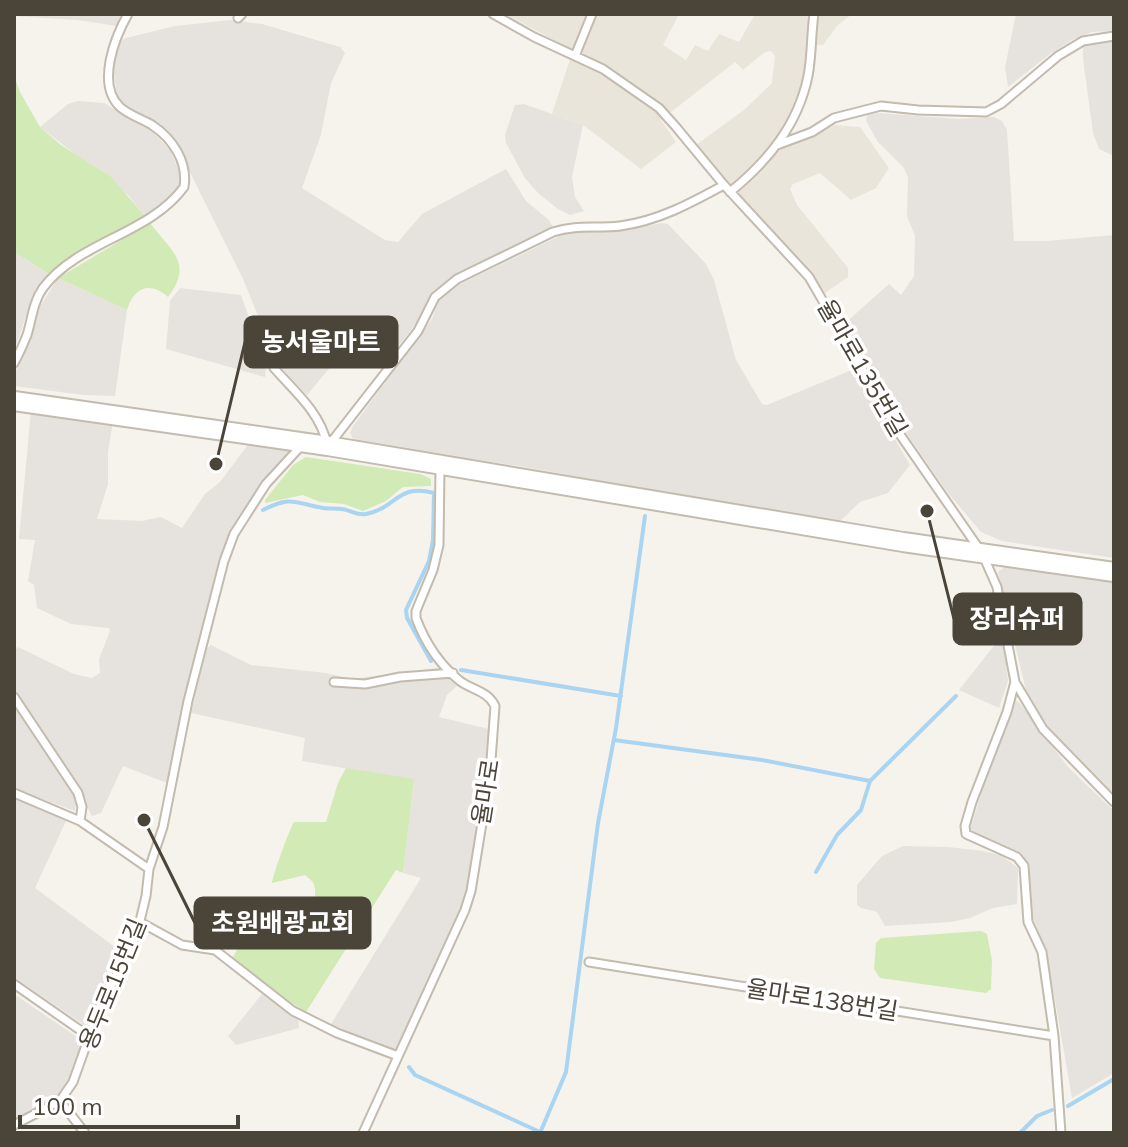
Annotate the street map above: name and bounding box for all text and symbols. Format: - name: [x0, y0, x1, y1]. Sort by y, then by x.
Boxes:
- street label: 율마로135번길: [811, 293, 914, 442]
- callout: 농서울마트: [245, 317, 397, 367]
- text: 농서울마트: [261, 325, 381, 358]
- callout: 장리슈퍼: [954, 594, 1081, 644]
- text: 장리슈퍼: [969, 602, 1065, 635]
- street label: 율마로: [465, 757, 505, 827]
- callout: 초원배광교회: [195, 898, 370, 948]
- text: 초원배광교회: [211, 906, 355, 939]
- street label: 용두로15번길: [72, 913, 152, 1054]
- street label: 율마로138번길: [744, 972, 900, 1026]
- scale bar: [20, 1079, 238, 1129]
- text: 100 m: [32, 1091, 103, 1121]

